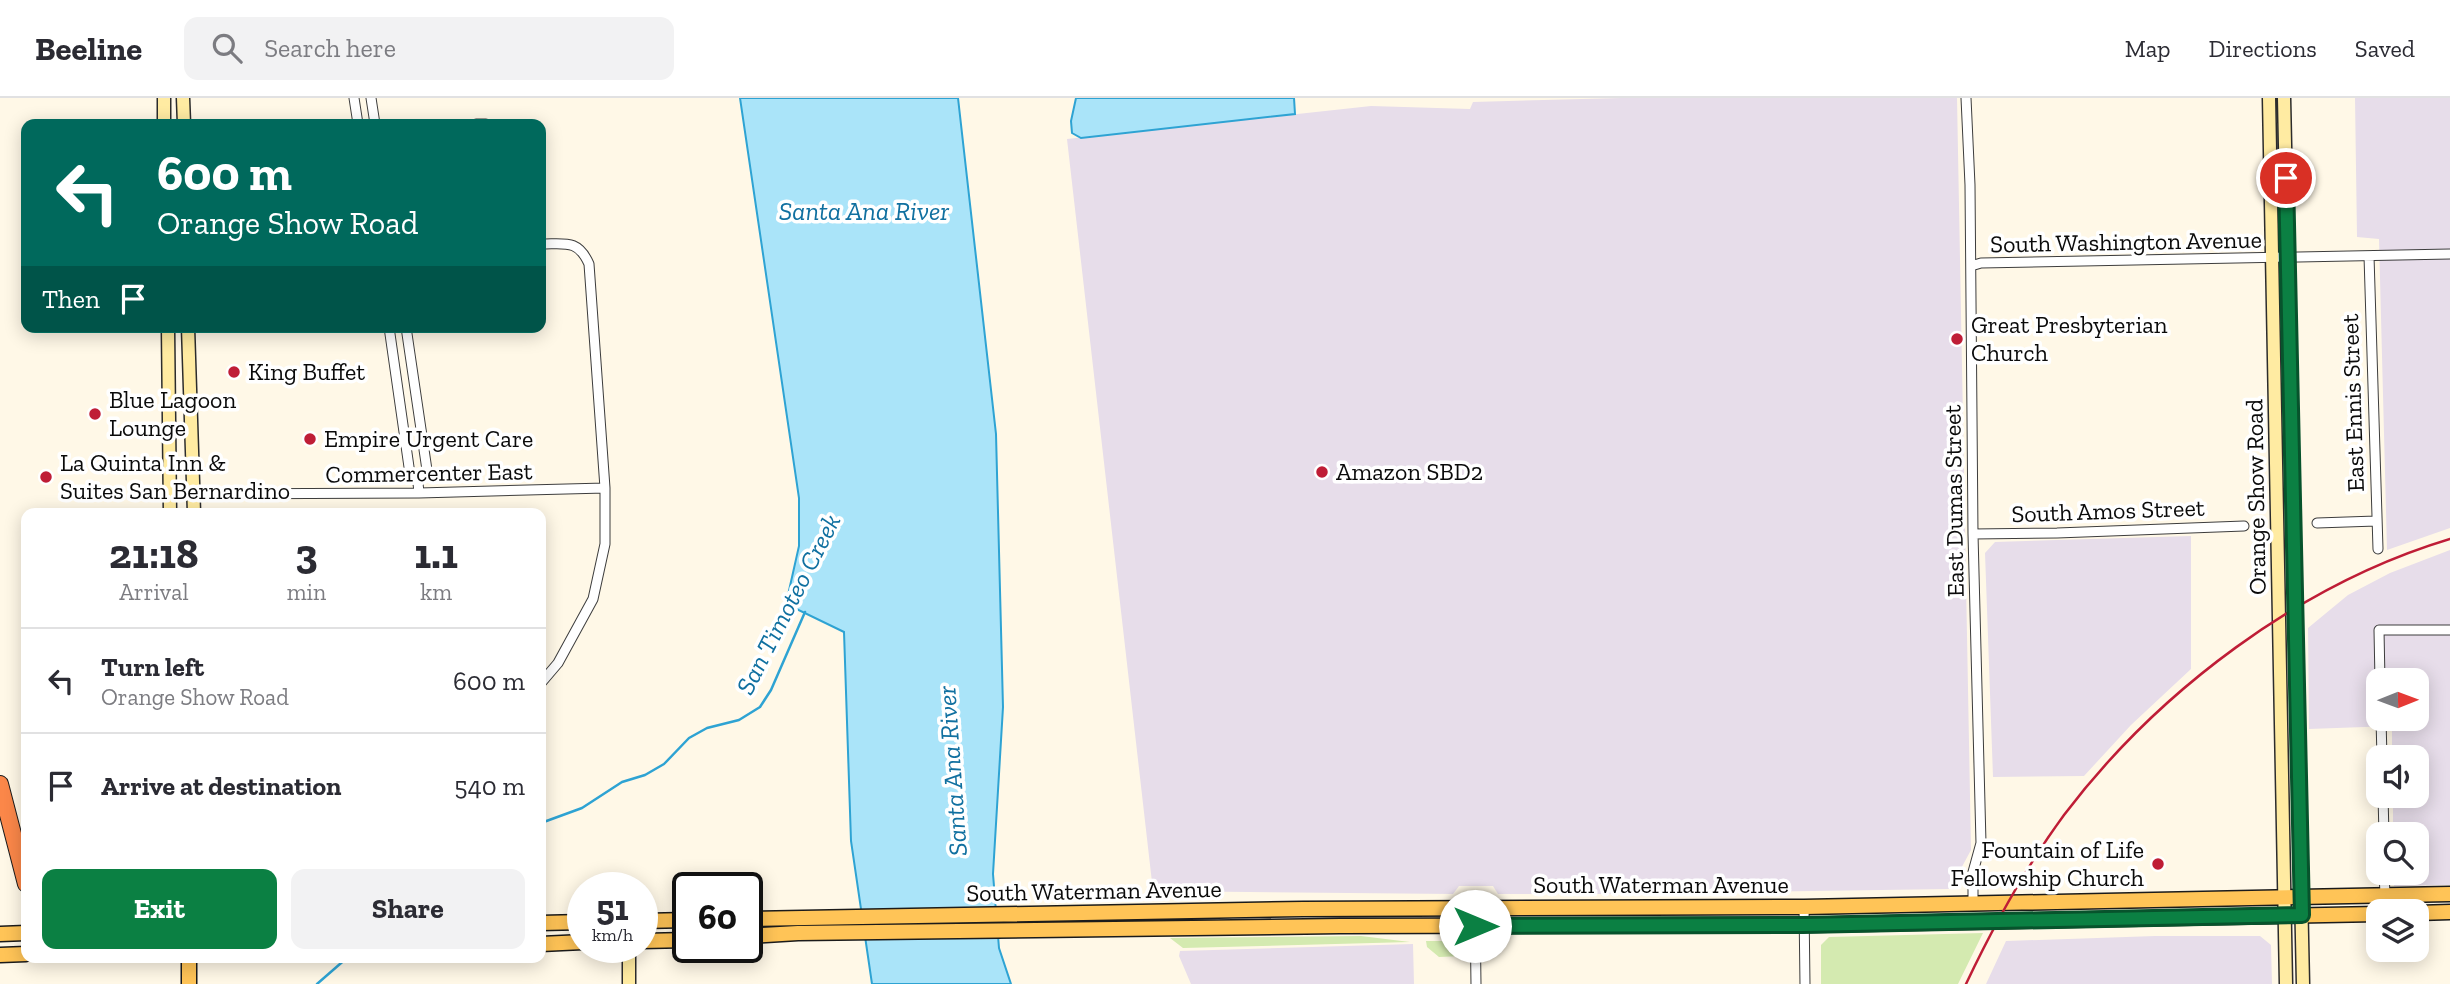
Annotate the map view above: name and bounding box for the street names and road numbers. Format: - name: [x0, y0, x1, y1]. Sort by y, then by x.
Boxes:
- street label: South Washington Avenue: [1990, 225, 2262, 258]
- street label: East Ennis Street: [2335, 313, 2370, 493]
- street label: Orange Show Road: [2239, 399, 2272, 595]
- street label: East Dumas Street: [1937, 404, 1970, 597]
- street label: Commercenter East: [325, 456, 533, 489]
- street label: South Amos Street: [2011, 493, 2205, 528]
- street label: South Waterman Avenue: [1533, 870, 1789, 899]
- street label: South Waterman Avenue: [966, 874, 1222, 907]

